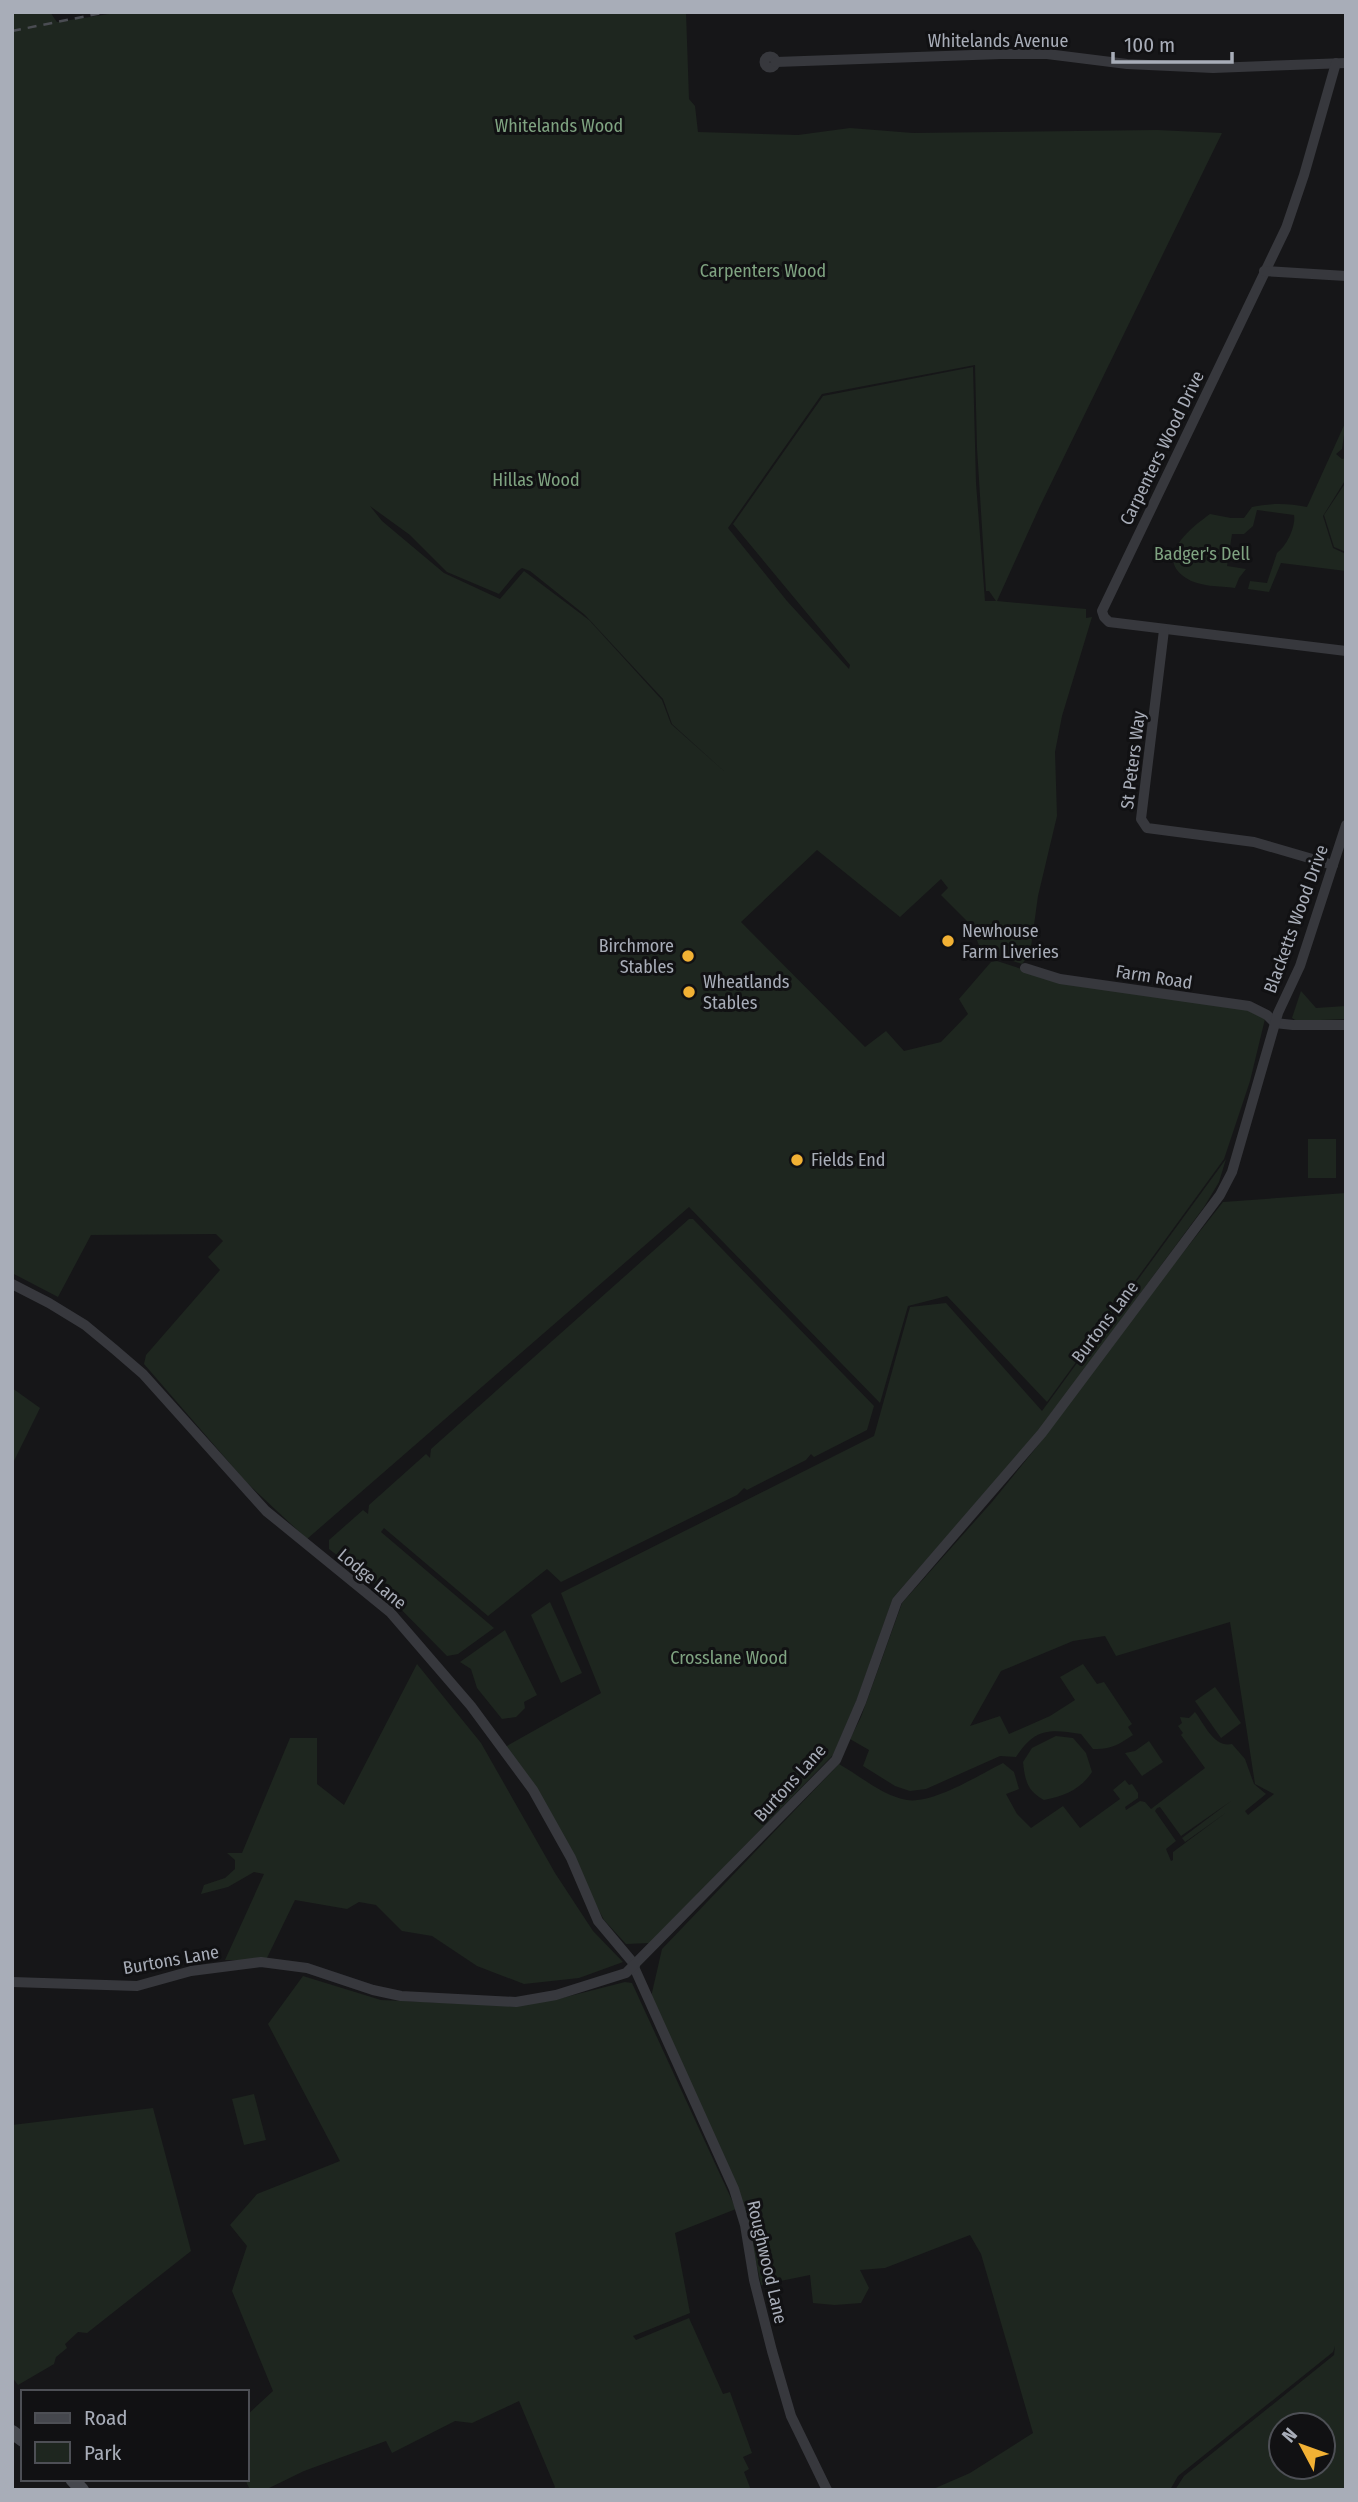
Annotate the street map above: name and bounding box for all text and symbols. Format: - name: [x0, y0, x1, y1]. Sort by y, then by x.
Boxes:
- scale bar: [1113, 21, 1232, 65]
- street label: Whitelands Avenue: [928, 30, 1068, 52]
- text: 100 m: [1124, 32, 1175, 58]
- park label: Whitelands Wood: [495, 115, 623, 137]
- park label: Carpenters Wood: [700, 260, 826, 282]
- street label: Carpenters Wood Drive: [1115, 367, 1209, 529]
- park label: Hillas Wood: [492, 469, 580, 491]
- park label: Badger's Dell: [1154, 543, 1250, 565]
- street label: St Peters Way: [1116, 710, 1150, 810]
- street label: Blacketts Wood Drive: [1259, 842, 1333, 996]
- place label: Newhouse Farm Liveries: [962, 920, 1059, 963]
- marker: Newhouse Farm Liveries: [940, 933, 956, 949]
- place label: Birchmore Stables: [599, 935, 674, 978]
- marker: Birchmore Stables: [680, 948, 696, 964]
- street label: Farm Road: [1114, 960, 1194, 994]
- place label: Wheatlands Stables: [703, 971, 790, 1014]
- marker: Wheatlands Stables: [681, 984, 697, 1000]
- place label: Fields End: [811, 1149, 885, 1171]
- marker: Fields End: [789, 1152, 805, 1168]
- street label: Burtons Lane: [1067, 1277, 1143, 1367]
- street label: Lodge Lane: [333, 1544, 411, 1614]
- park label: Crosslane Wood: [670, 1647, 788, 1669]
- street label: Burtons Lane: [749, 1739, 831, 1826]
- street label: Burtons Lane: [121, 1941, 221, 1979]
- street label: Roughwood Lane: [742, 2198, 792, 2326]
- legend: [21, 2390, 248, 2481]
- text: Road: [84, 2405, 128, 2431]
- north arrow: [1267, 2411, 1337, 2481]
- text: N: [1277, 2423, 1302, 2447]
- text: Park: [84, 2440, 122, 2466]

